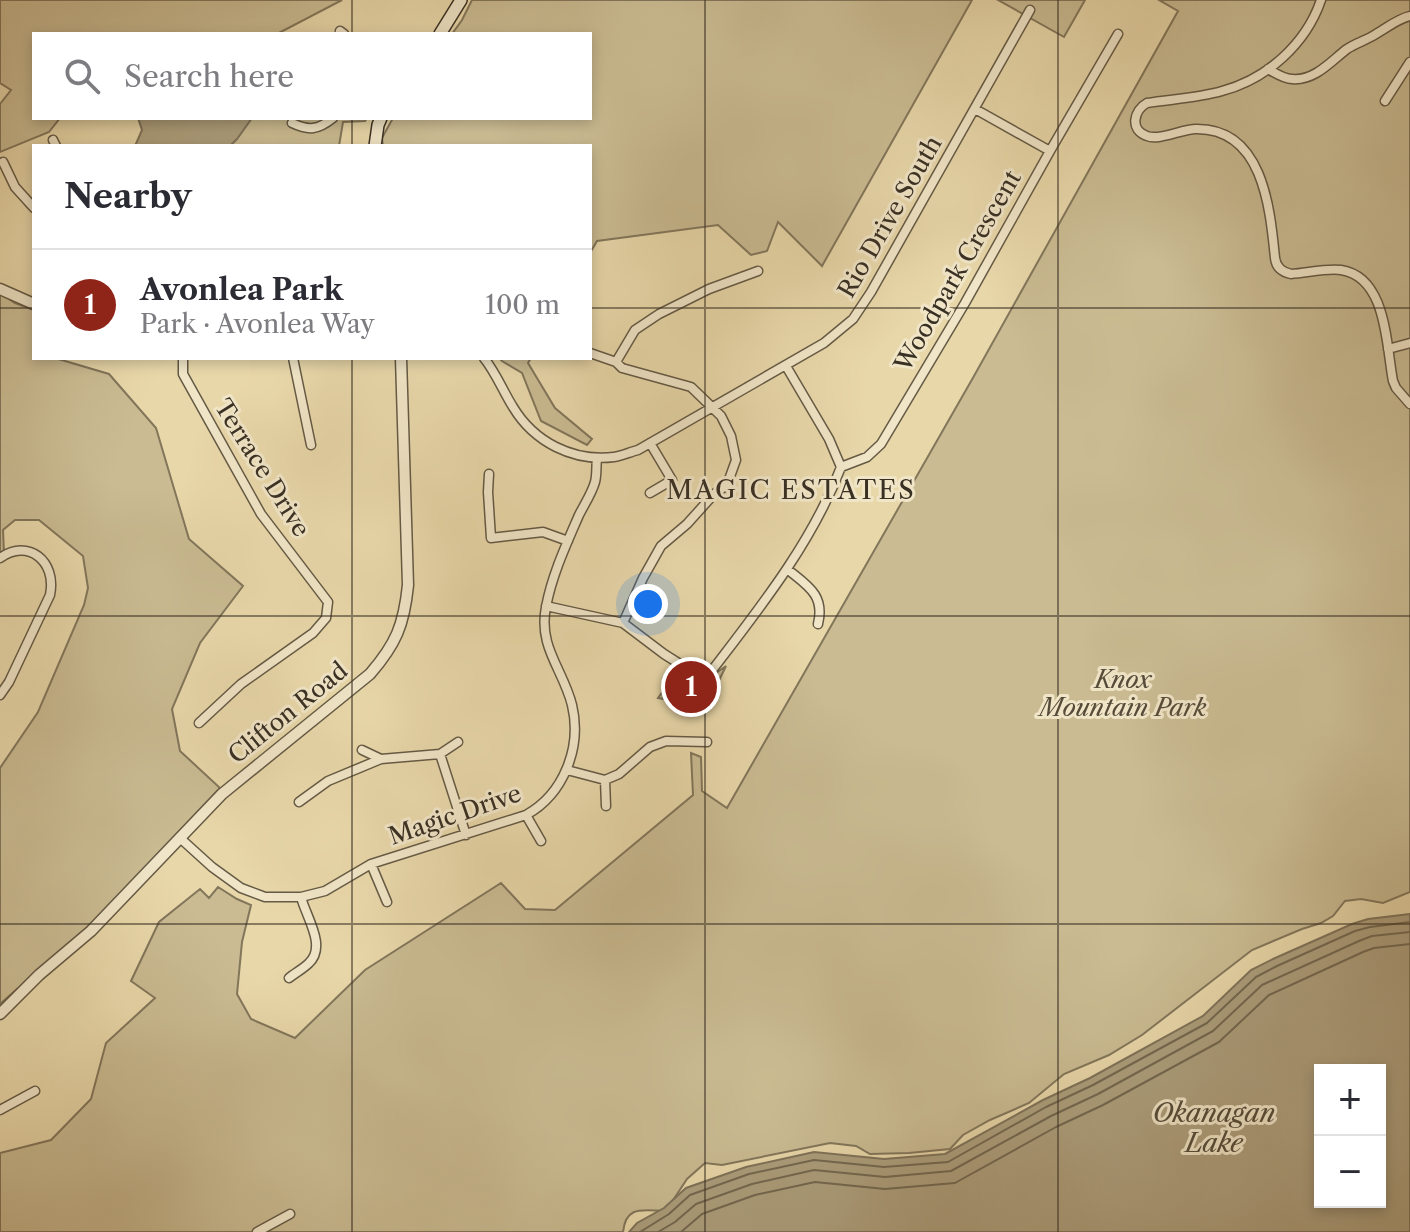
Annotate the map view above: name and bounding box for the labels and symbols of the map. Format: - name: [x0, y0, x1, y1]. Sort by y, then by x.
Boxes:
- street label: Rio Drive South: [831, 131, 948, 303]
- street label: Woodpark Crescent: [888, 165, 1027, 377]
- street label: Terrace Drive: [209, 394, 316, 542]
- district label: MAGIC ESTATES: [666, 474, 916, 506]
- your location: [628, 584, 668, 624]
- street label: Clifton Road: [222, 655, 353, 770]
- pin: 1: [665, 657, 717, 717]
- park label: Knox Mountain Park: [1036, 665, 1207, 722]
- street label: Magic Drive: [385, 778, 525, 851]
- water label: Okanagan Lake: [1152, 1097, 1276, 1159]

